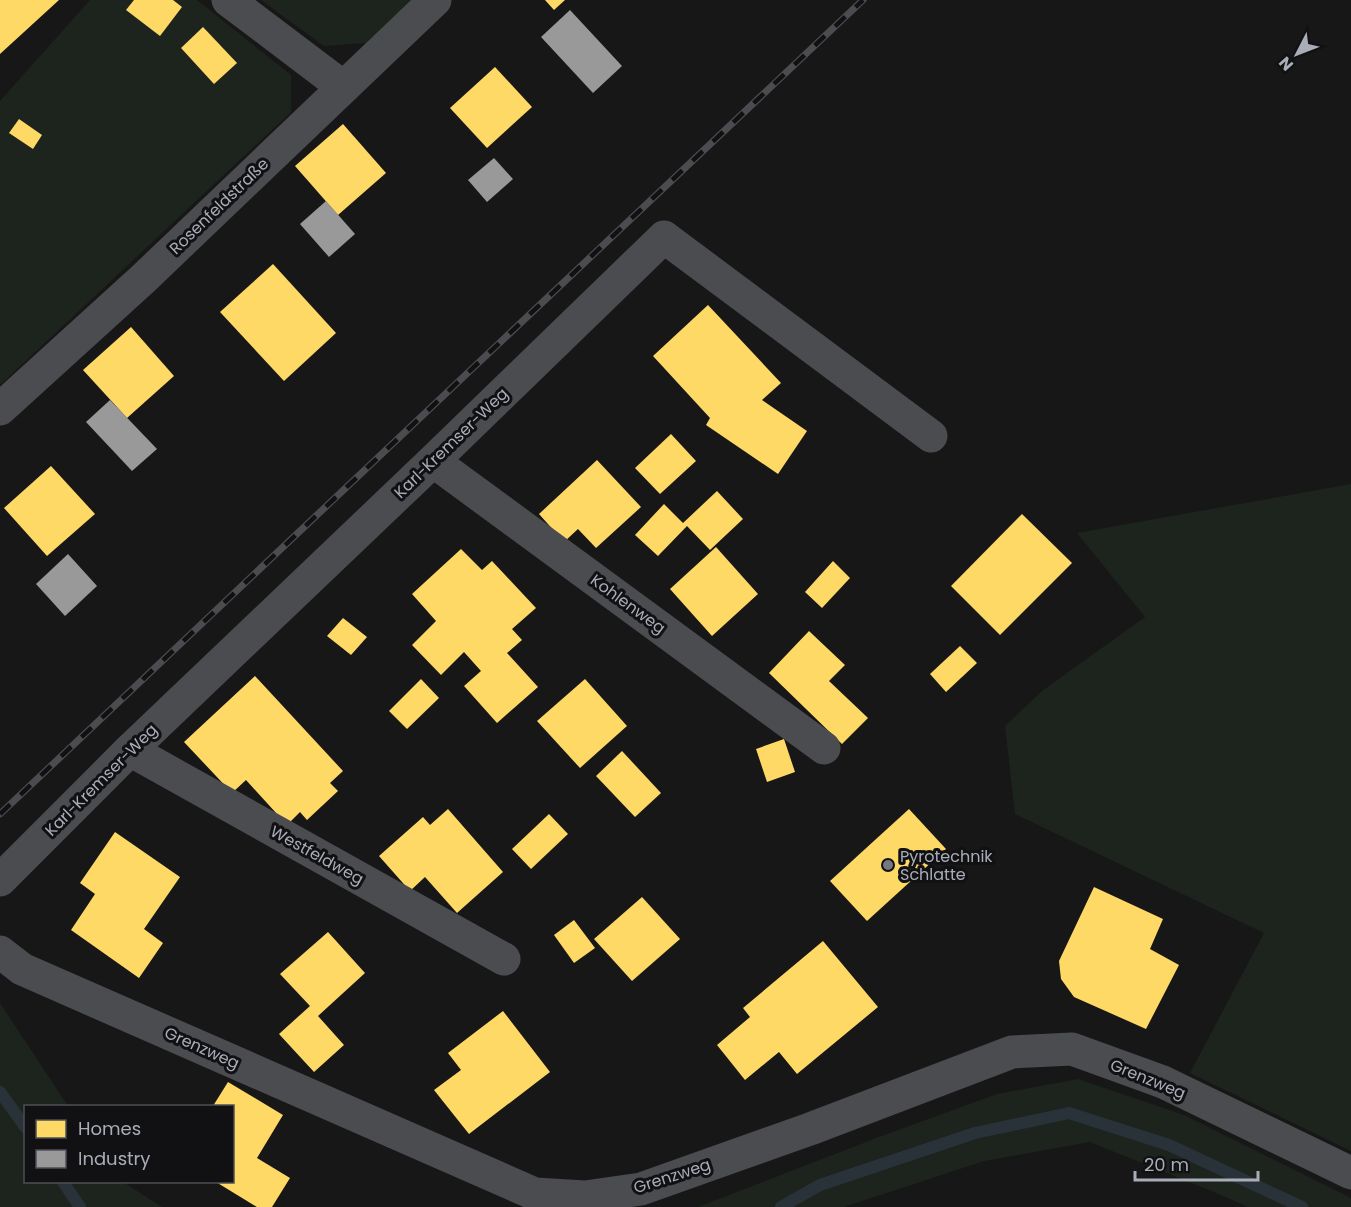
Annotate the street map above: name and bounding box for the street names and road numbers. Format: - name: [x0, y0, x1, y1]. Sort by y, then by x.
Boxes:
- street label: Rosenfeldstraße: [164, 152, 274, 259]
- street label: Karl-Kremser-Weg: [389, 382, 513, 504]
- street label: Kohlenweg: [586, 569, 670, 639]
- street label: Karl-Kremser-Weg: [40, 719, 162, 841]
- street label: Westfeldweg: [266, 820, 368, 890]
- street label: Grenzweg: [161, 1021, 243, 1075]
- street label: Grenzweg: [1107, 1053, 1189, 1105]
- street label: Grenzweg: [631, 1153, 713, 1199]

